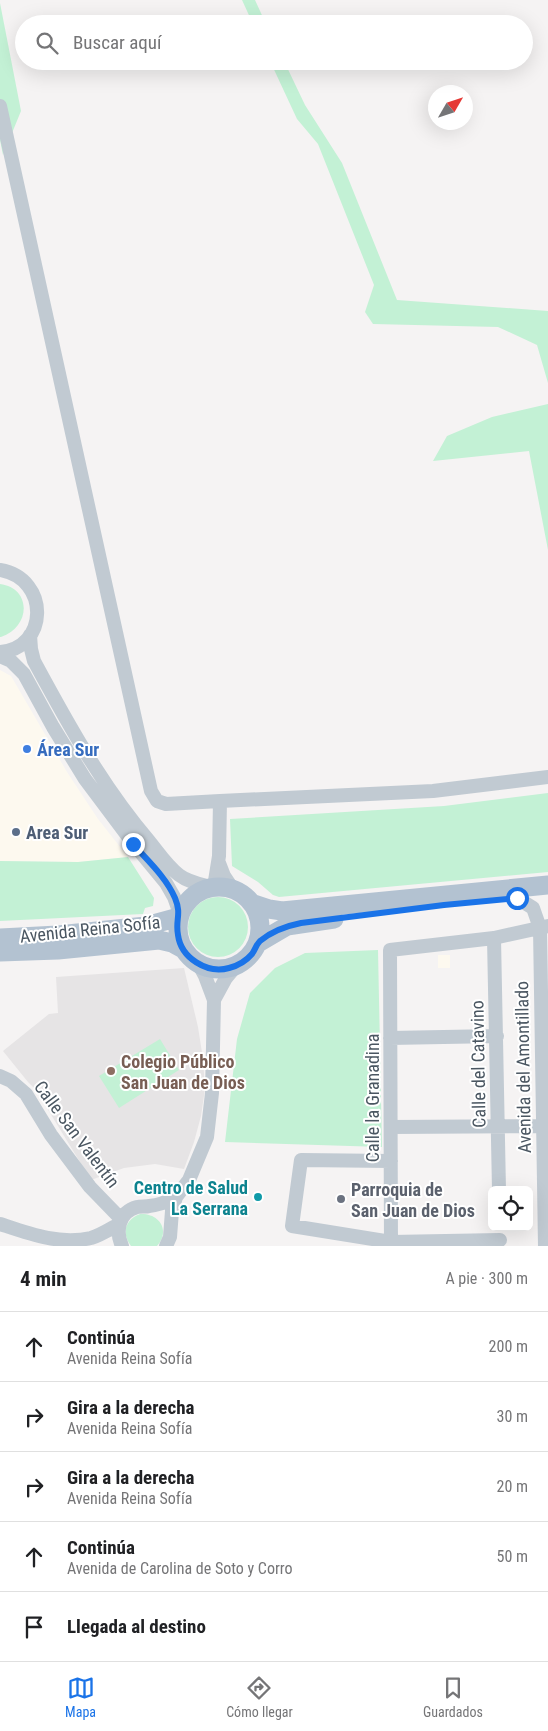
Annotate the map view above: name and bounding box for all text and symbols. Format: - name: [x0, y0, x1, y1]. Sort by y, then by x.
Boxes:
- search box: [15, 15, 533, 70]
- icon: search: [33, 29, 61, 57]
- text: Buscar aquí: [73, 31, 162, 54]
- north arrow: [428, 85, 473, 130]
- place label: Área Sur: [37, 739, 99, 760]
- marker: Área Sur: [21, 743, 33, 755]
- place label: Area Sur: [26, 822, 88, 843]
- marker: Area Sur: [10, 826, 22, 838]
- route end: [122, 833, 145, 856]
- route start: [506, 887, 529, 910]
- street label: Avenida Reina Sofía: [19, 911, 161, 947]
- street label: Avenida del Amontillado: [511, 981, 535, 1153]
- street label: Calle del Catavino: [466, 1000, 490, 1128]
- street label: Calle la Granadina: [362, 1034, 383, 1162]
- place label: Colegio Público San Juan de Dios: [121, 1051, 245, 1093]
- marker: Colegio Público San Juan de Dios: [105, 1065, 117, 1077]
- street label: Calle San Valentín: [30, 1076, 124, 1192]
- place label: Centro de Salud La Serrana: [134, 1177, 248, 1219]
- place label: Parroquia de San Juan de Dios: [351, 1179, 475, 1221]
- map controls: [488, 1186, 533, 1231]
- button: locate: [488, 1186, 533, 1231]
- marker: Centro de Salud La Serrana: [252, 1191, 264, 1203]
- marker: Parroquia de San Juan de Dios: [335, 1193, 347, 1205]
- text: 4 min: [20, 1267, 67, 1291]
- text: A pie · 300 m: [445, 1269, 528, 1288]
- text: Continúa: [67, 1326, 135, 1349]
- icon: ahead: [20, 1333, 48, 1361]
- text: 200 m: [489, 1337, 528, 1356]
- text: Avenida Reina Sofía: [67, 1349, 192, 1368]
- text: Gira a la derecha: [67, 1396, 194, 1419]
- icon: right: [20, 1403, 48, 1431]
- text: 30 m: [496, 1407, 528, 1426]
- text: Avenida Reina Sofía: [67, 1419, 192, 1438]
- text: Gira a la derecha: [67, 1466, 194, 1489]
- icon: right: [20, 1473, 48, 1501]
- text: 20 m: [496, 1477, 528, 1496]
- text: Avenida Reina Sofía: [67, 1489, 192, 1508]
- text: Continúa: [67, 1536, 135, 1559]
- icon: ahead: [20, 1543, 48, 1571]
- text: 50 m: [496, 1547, 528, 1566]
- text: Avenida de Carolina de Soto y Corro: [67, 1559, 293, 1578]
- icon: arrive: [20, 1613, 48, 1641]
- text: Llegada al destino: [67, 1615, 206, 1638]
- tab: Mapa: [65, 1674, 96, 1720]
- tab: Cómo llegar: [226, 1674, 293, 1720]
- tab: Guardados: [423, 1674, 483, 1720]

